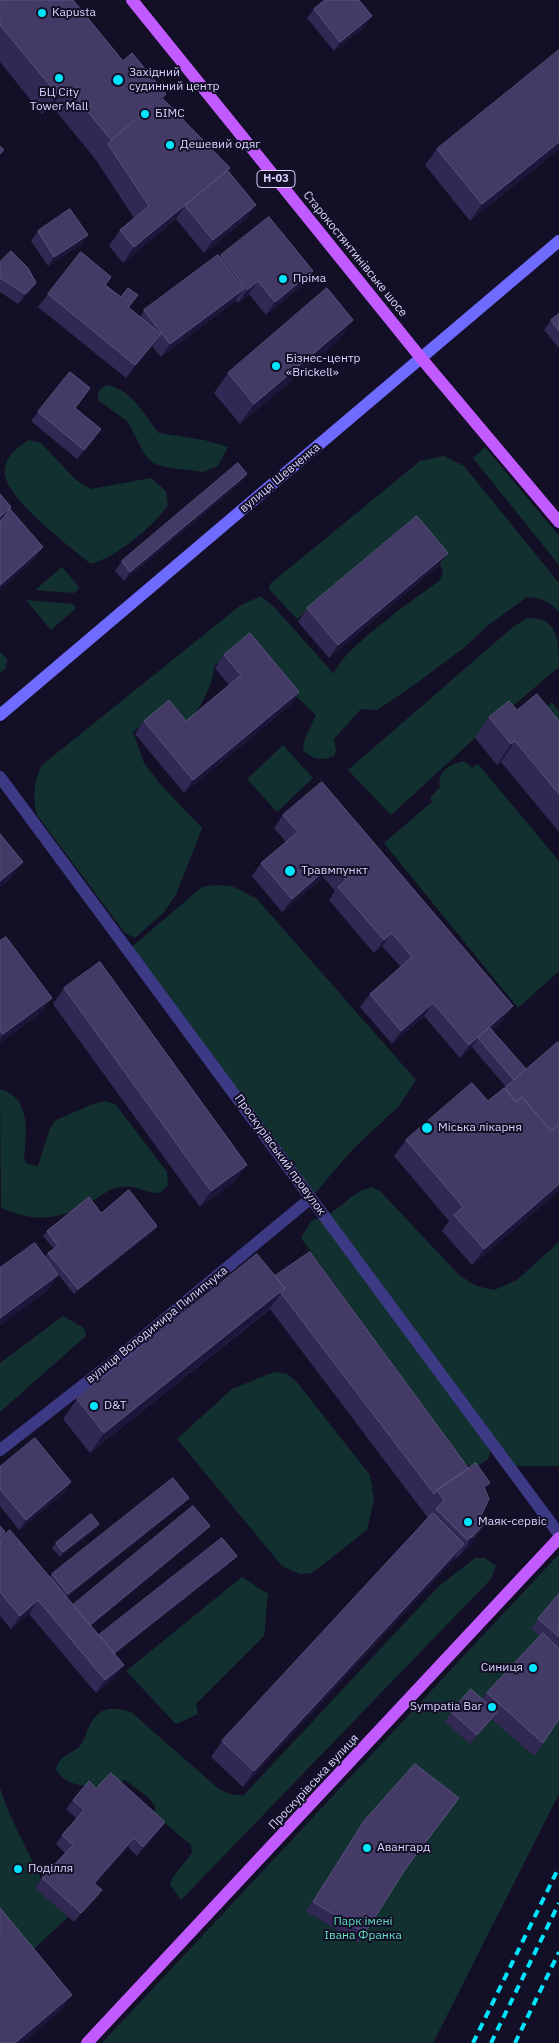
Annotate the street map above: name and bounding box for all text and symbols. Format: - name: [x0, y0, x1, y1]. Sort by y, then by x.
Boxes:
- place label: Kapusta: [52, 6, 96, 20]
- marker: Kapusta: [36, 7, 48, 19]
- place label: Західний судинний центр: [129, 66, 220, 94]
- marker: БЦ City Tower Mall: [53, 72, 65, 84]
- marker: Західний судинний центр: [111, 73, 125, 87]
- place label: БЦ City Tower Mall: [30, 86, 88, 114]
- place label: БІМС: [155, 107, 185, 121]
- marker: БІМС: [139, 108, 151, 120]
- place label: Дешевий одяг: [180, 138, 261, 152]
- marker: Дешевий одяг: [164, 139, 176, 151]
- road number: Н-03: [257, 170, 295, 188]
- street label: Старокостянтинівське шосе: [300, 188, 410, 320]
- place label: Пріма: [293, 272, 326, 286]
- marker: Пріма: [277, 273, 289, 285]
- place label: Бізнес-центр «Brickell»: [286, 352, 361, 380]
- marker: Бізнес-центр «Brickell»: [270, 360, 282, 372]
- street label: вулиця Шевченка: [237, 440, 323, 516]
- marker: Травмпункт: [283, 864, 297, 878]
- place label: Травмпункт: [301, 864, 368, 878]
- street label: Проскурівський провулок: [231, 1092, 329, 1218]
- marker: Міська лікарня: [420, 1121, 434, 1135]
- place label: Міська лікарня: [438, 1121, 522, 1135]
- street label: вулиця Володимира Пилипчука: [83, 1263, 231, 1387]
- place label: D&T: [104, 1399, 127, 1413]
- marker: D&T: [88, 1400, 100, 1412]
- place label: Маяк-сервіс: [478, 1515, 547, 1529]
- marker: Маяк-сервіс: [462, 1516, 474, 1528]
- place label: Синиця: [481, 1661, 523, 1675]
- marker: Синиця: [527, 1662, 539, 1674]
- place label: Sympatia Bar: [410, 1700, 482, 1714]
- marker: Sympatia Bar: [486, 1701, 498, 1713]
- street label: Проскурівська вулиця: [266, 1731, 362, 1833]
- place label: Авангард: [377, 1841, 430, 1855]
- marker: Авангард: [361, 1842, 373, 1854]
- place label: Поділля: [28, 1862, 73, 1876]
- marker: Поділля: [12, 1863, 24, 1875]
- park label: Парк імені Івана Франка: [324, 1915, 402, 1943]

